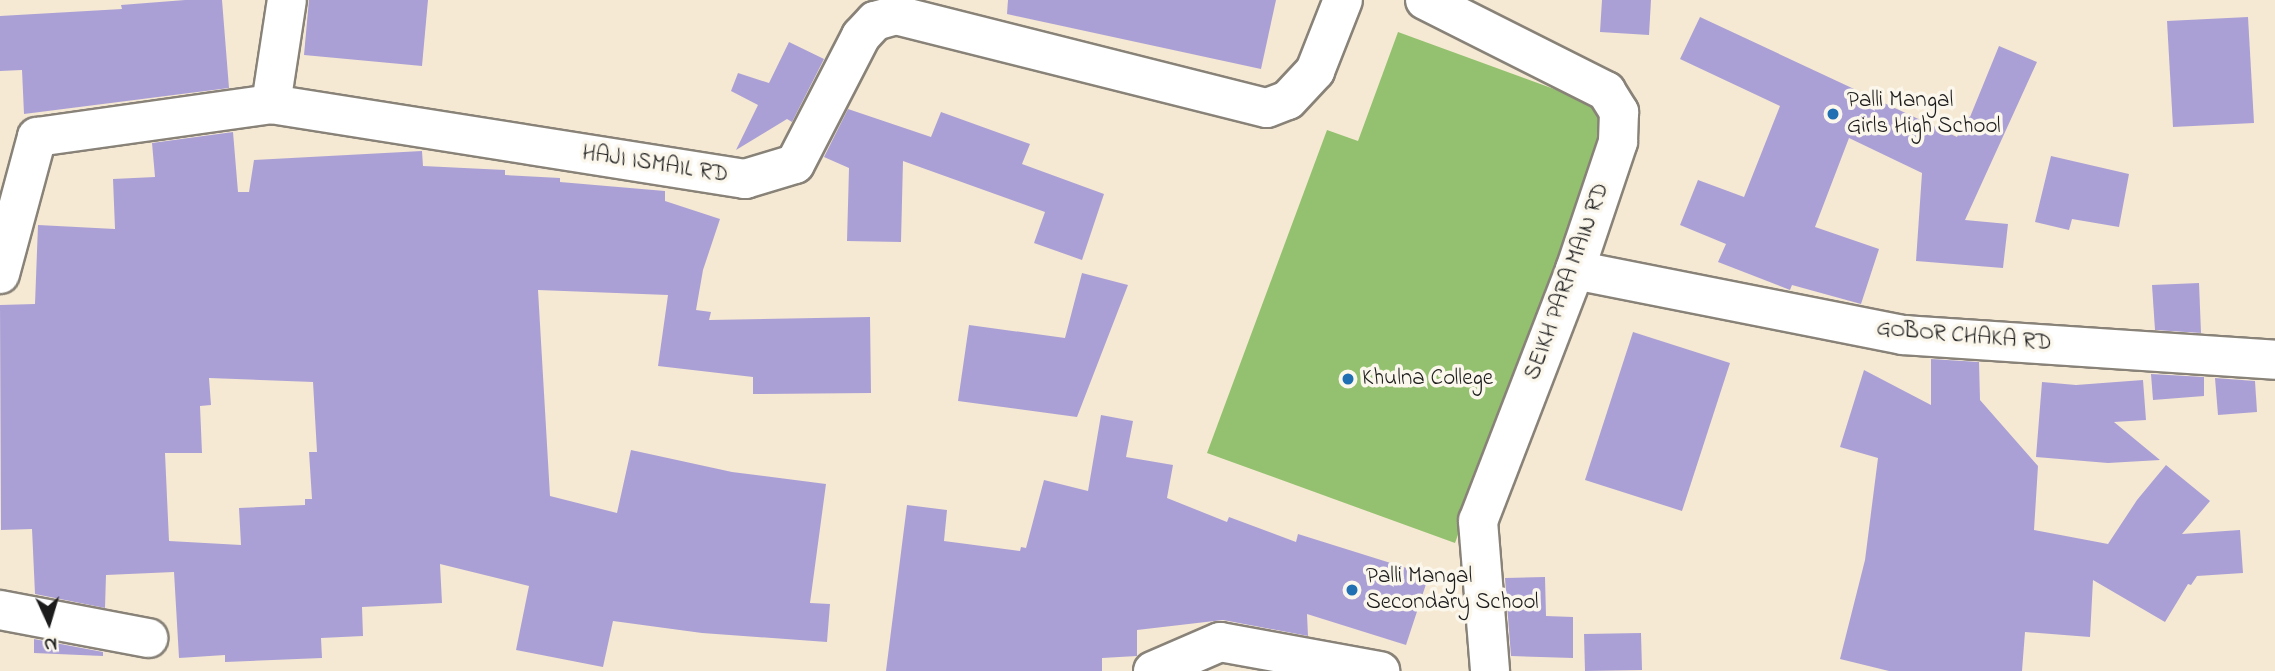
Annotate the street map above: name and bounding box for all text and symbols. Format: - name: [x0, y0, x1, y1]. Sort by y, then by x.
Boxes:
- place label: Palli Mangal Girls High School: [1847, 87, 2001, 141]
- marker: Palli Mangal Girls High School: [1825, 106, 1841, 122]
- street label: HAJI ISMAIL RD: [580, 140, 730, 190]
- street label: SEIKH PARA MAIN RD: [1520, 180, 1616, 384]
- street label: GOBOR CHAKA RD: [1875, 316, 2053, 358]
- place label: Khulna College: [1362, 365, 1493, 393]
- marker: Khulna College: [1340, 371, 1356, 387]
- place label: Palli Mangal Secondary School: [1366, 563, 1539, 617]
- marker: Palli Mangal Secondary School: [1344, 582, 1360, 598]
- north arrow: [14, 587, 84, 657]
- text: N: [43, 630, 58, 657]

